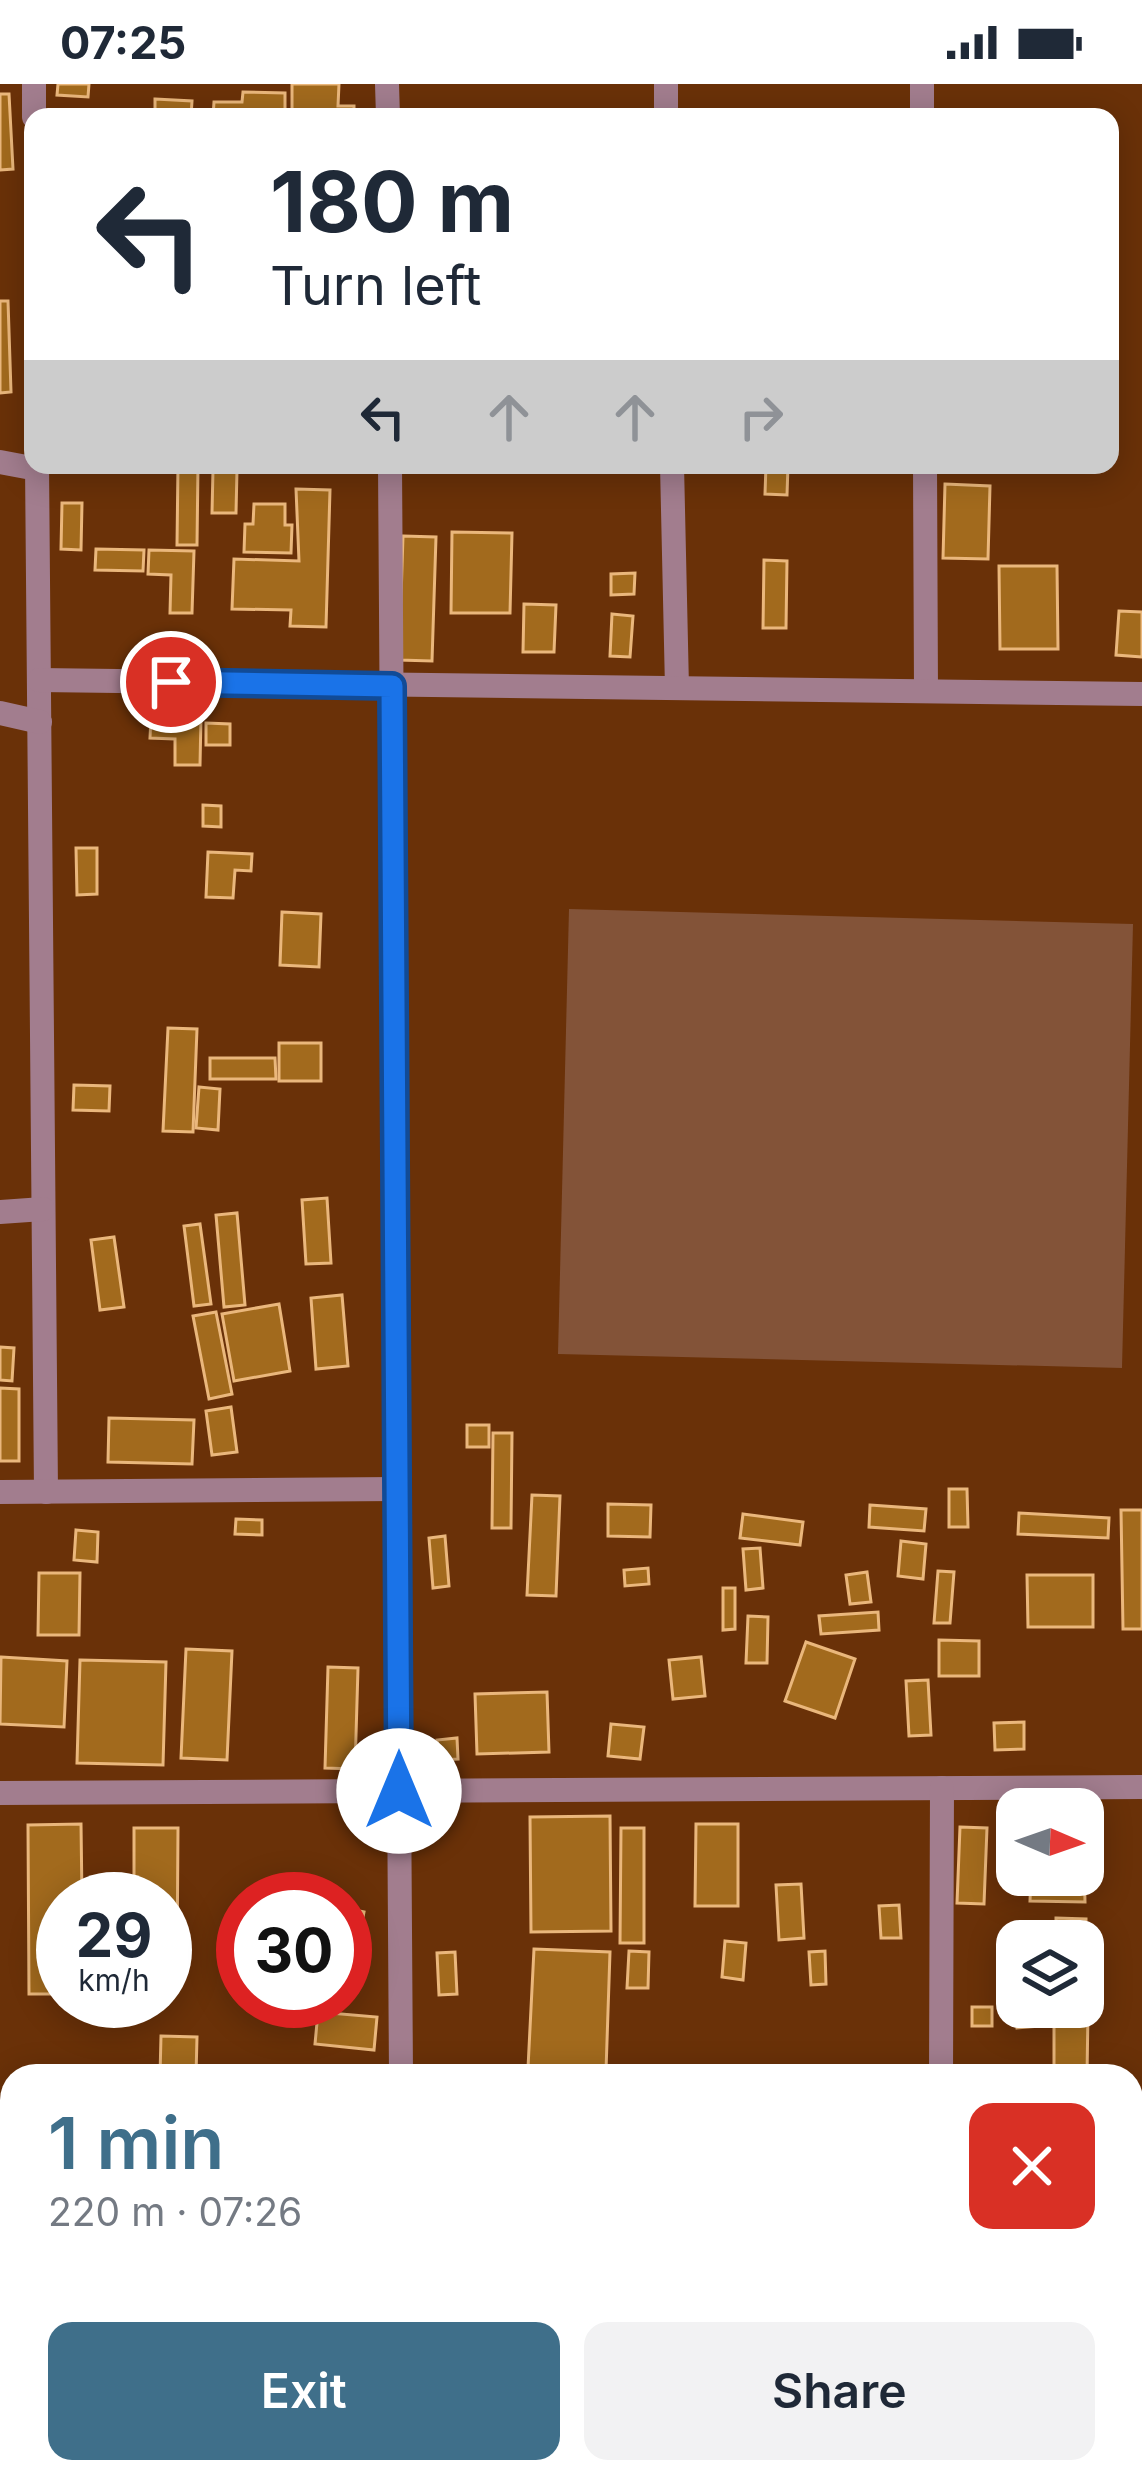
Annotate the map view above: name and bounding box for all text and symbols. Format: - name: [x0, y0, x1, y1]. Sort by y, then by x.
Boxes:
- text: 07:25: [60, 15, 186, 70]
- text: 180 m: [270, 151, 514, 252]
- icon: left: [72, 156, 228, 312]
- text: Turn left: [270, 253, 481, 318]
- icon: left: [350, 384, 416, 450]
- icon: ahead: [476, 384, 542, 450]
- icon: ahead: [602, 384, 668, 450]
- icon: right: [728, 384, 794, 450]
- pin: [120, 631, 222, 733]
- icon: arrive: [138, 649, 204, 715]
- position arrow: [336, 1728, 462, 1854]
- north arrow: [996, 1788, 1104, 1896]
- map controls: [996, 1788, 1104, 2028]
- speed limit sign: 30: [216, 1872, 372, 2028]
- text: 29: [76, 1899, 152, 1971]
- button: layers: [996, 1920, 1104, 2028]
- text: km/h: [78, 1962, 150, 1998]
- text: 1 min: [48, 2099, 224, 2186]
- button: close: [969, 2103, 1095, 2229]
- text: 220 m · 07:26: [48, 2188, 302, 2235]
- button: Exit: [48, 2322, 560, 2460]
- button: Share: [584, 2322, 1095, 2460]

